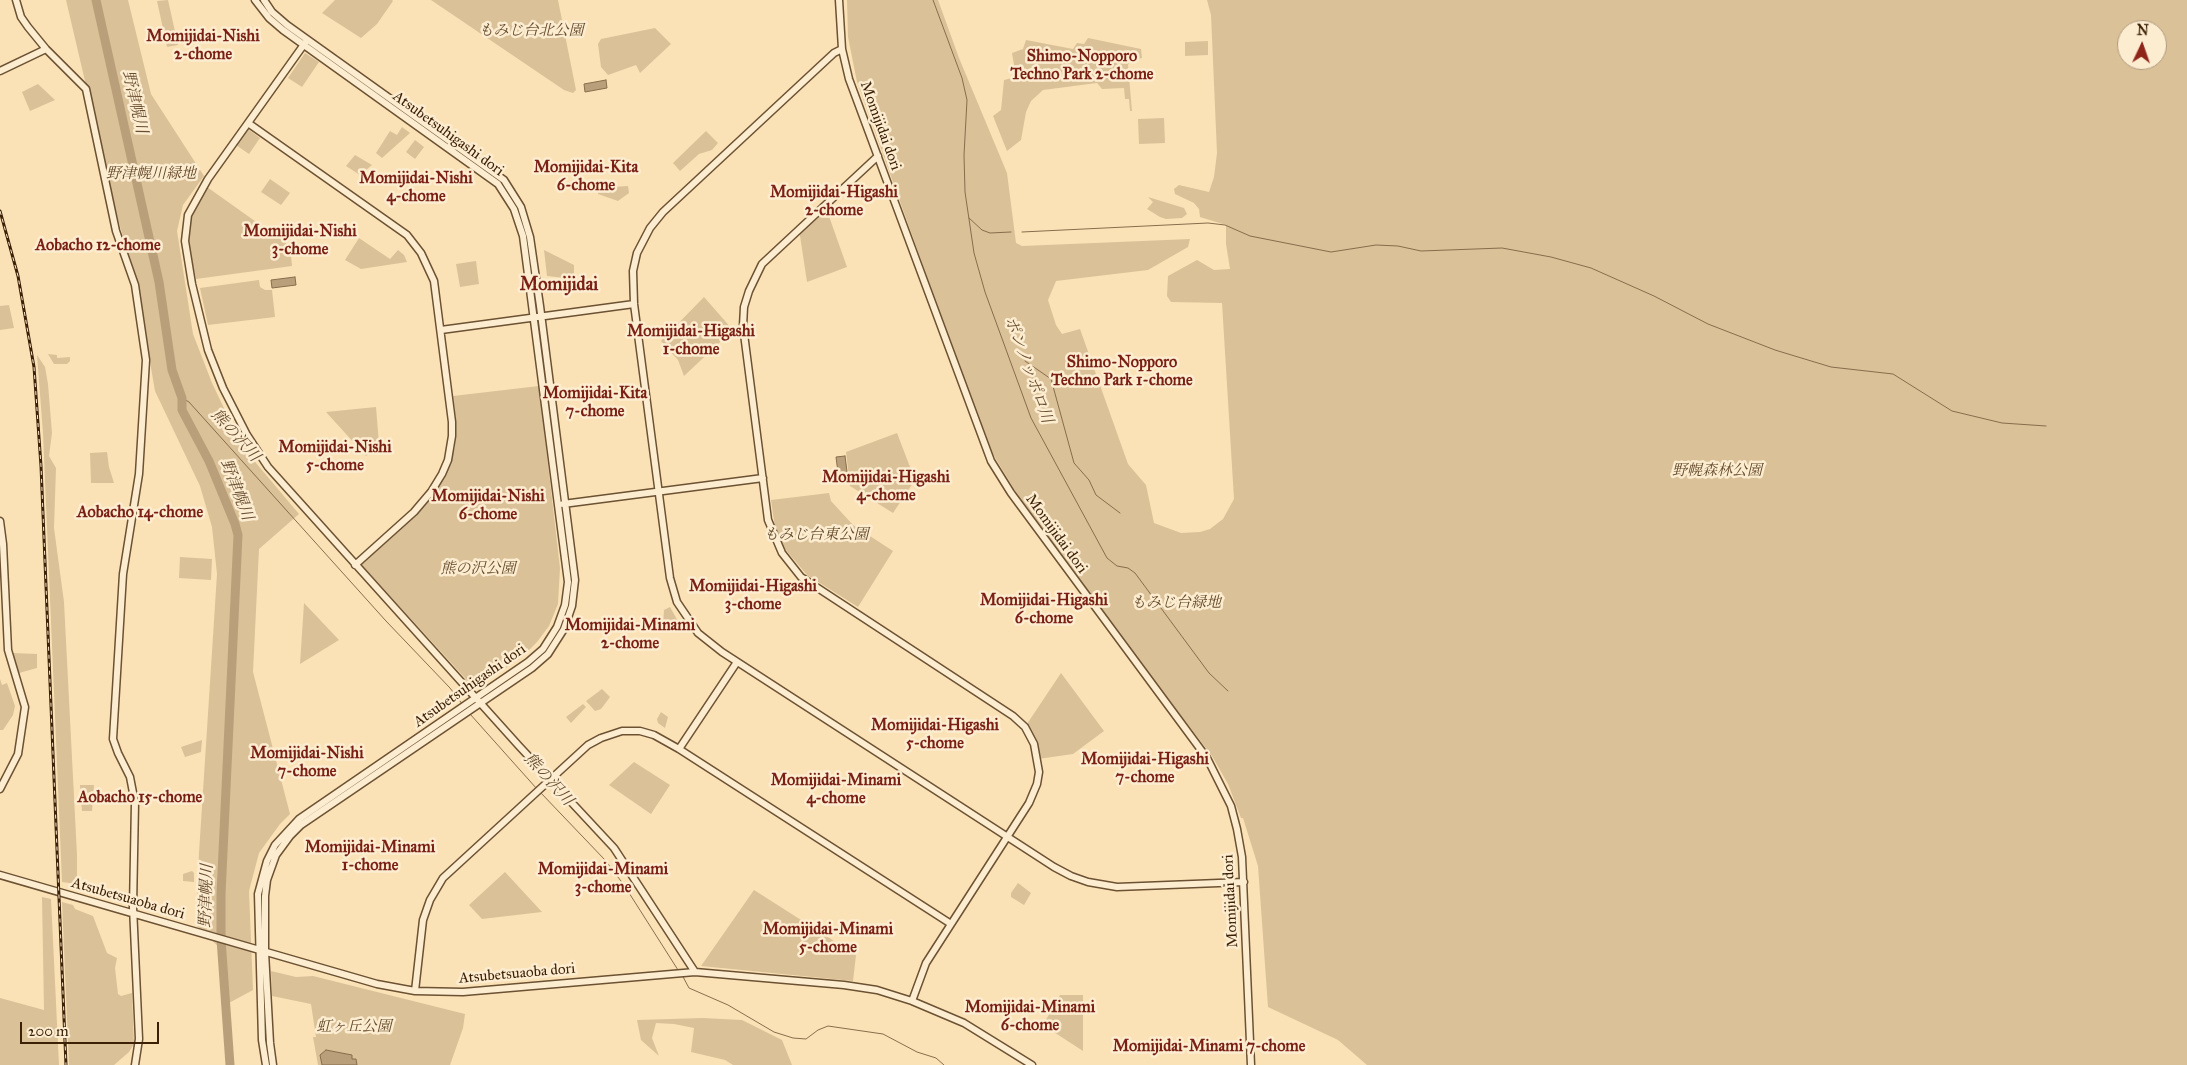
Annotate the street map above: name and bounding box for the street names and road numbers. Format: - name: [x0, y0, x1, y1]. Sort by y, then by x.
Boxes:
- street label: Momijidai dori: [856, 79, 904, 173]
- street label: Atsubetsuhigashi dori: [389, 88, 507, 180]
- street label: Momijidai dori: [1021, 491, 1091, 577]
- street label: Atsubetsuhigashi dori: [410, 641, 530, 731]
- street label: Momijidai dori: [1220, 854, 1242, 948]
- street label: Atsubetsuaoba dori: [69, 874, 187, 924]
- street label: Atsubetsuaoba dori: [458, 960, 576, 988]

